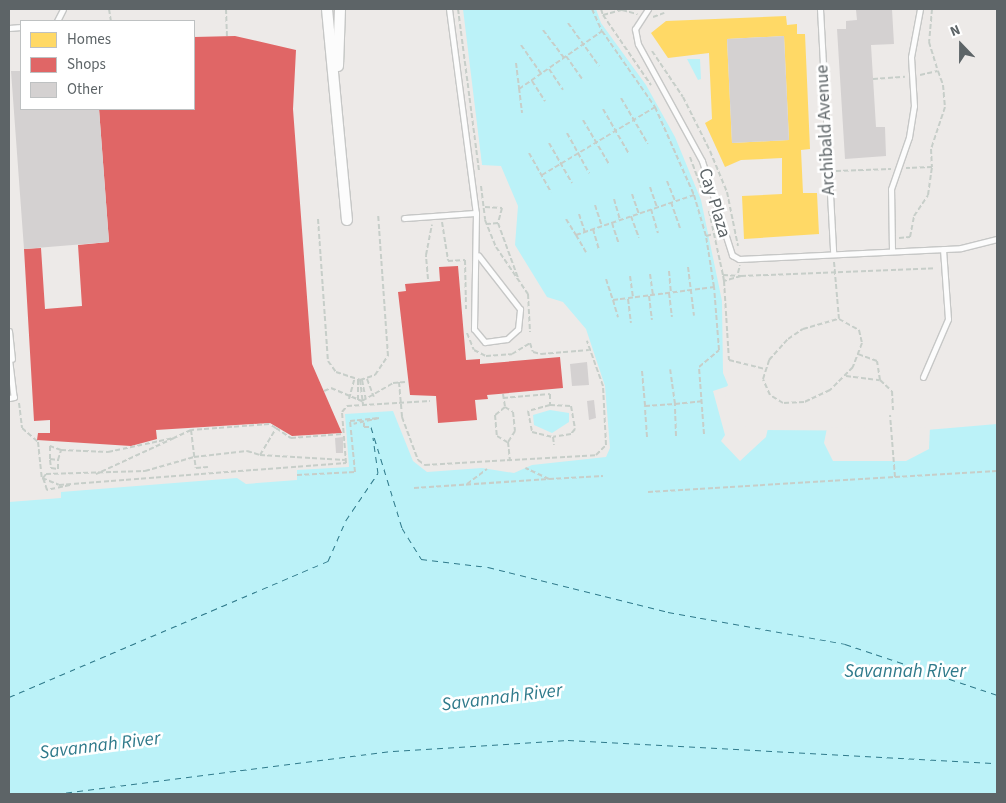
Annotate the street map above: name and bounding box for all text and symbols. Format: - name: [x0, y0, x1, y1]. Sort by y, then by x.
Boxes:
- legend: [20, 20, 195, 110]
- north arrow: [936, 20, 986, 70]
- text: N: [947, 20, 963, 42]
- text: Homes: [67, 29, 111, 50]
- text: Shops: [67, 54, 106, 75]
- street label: Archibald Avenue: [812, 64, 840, 196]
- text: Other: [67, 79, 103, 100]
- street label: Cay Plaza: [693, 166, 735, 240]
- water label: Savannah River: [844, 661, 966, 683]
- water label: Savannah River: [440, 679, 564, 717]
- water label: Savannah River: [38, 727, 162, 765]

